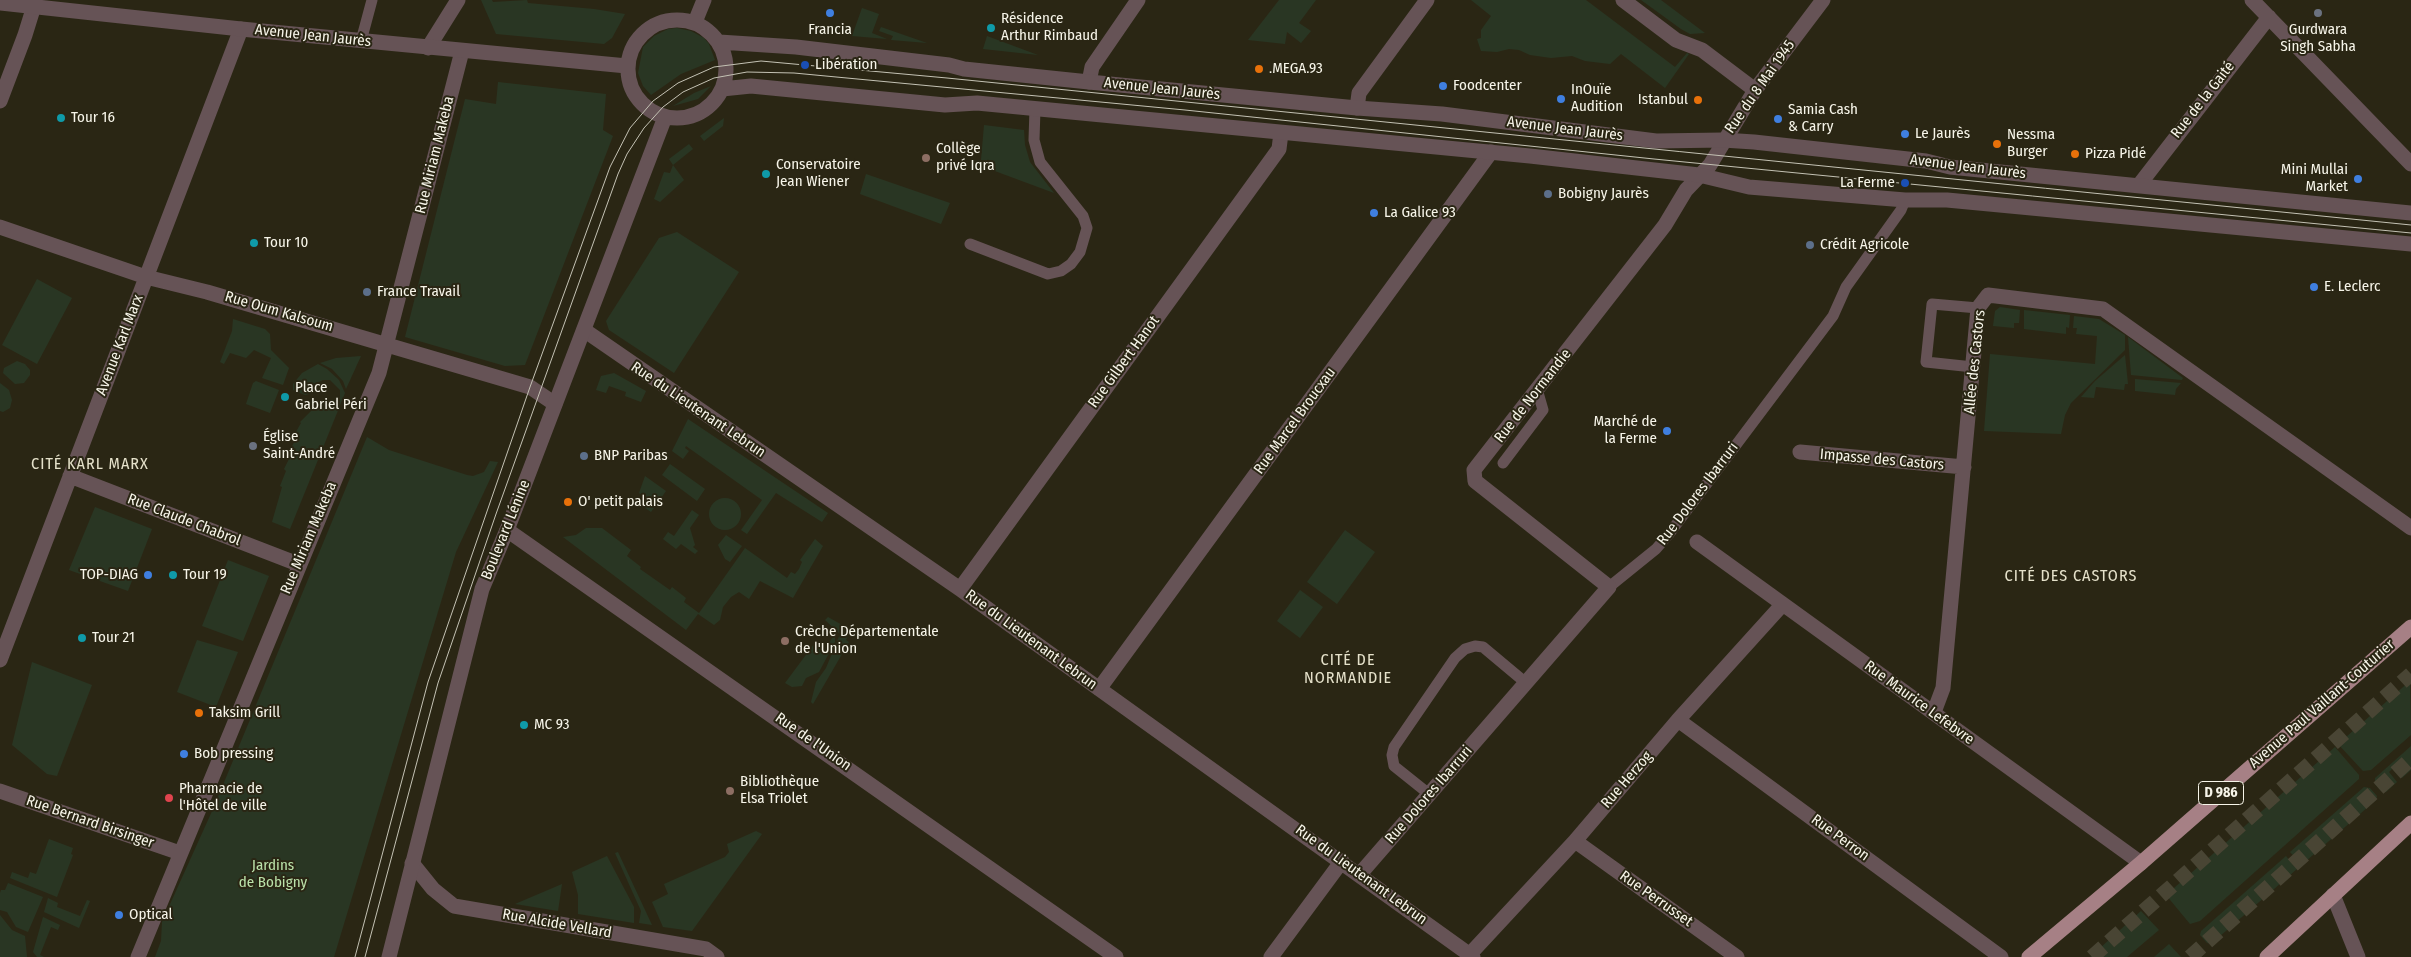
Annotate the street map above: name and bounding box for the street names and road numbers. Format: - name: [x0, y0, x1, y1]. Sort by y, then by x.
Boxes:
- street label: Avenue Jean Jaurès: [254, 21, 372, 51]
- street label: Rue du 8 Mai 1945: [1721, 37, 1799, 137]
- street label: Rue de la Gaité: [2167, 58, 2239, 142]
- street label: Avenue Jean Jaurès: [1103, 74, 1221, 104]
- street label: Rue Miriam Makeba: [412, 94, 458, 216]
- street label: Avenue Jean Jaurès: [1506, 113, 1624, 145]
- street label: Avenue Jean Jaurès: [1909, 151, 2027, 183]
- street label: Rue Oum Kalsoum: [223, 288, 335, 336]
- street label: Avenue Karl Marx: [93, 292, 147, 398]
- street label: Allée des Castors: [1961, 309, 1989, 415]
- street label: Rue Gilbert Hanot: [1085, 312, 1163, 412]
- street label: Rue de Normandie: [1491, 345, 1575, 447]
- street label: Rue du Lieutenant Lebrun: [627, 358, 769, 462]
- street label: Rue Marcel Broucxau: [1250, 364, 1340, 478]
- street label: Rue Dolores Ibarruri: [1654, 439, 1742, 549]
- street label: Impasse des Castors: [1819, 446, 1945, 474]
- street label: Boulevard Lénine: [478, 477, 534, 583]
- street label: Rue Miriam Makeba: [277, 479, 341, 597]
- street label: Rue Claude Chabrol: [125, 490, 243, 550]
- street label: Rue du Lieutenant Lebrun: [962, 586, 1100, 694]
- street label: Avenue Paul Vaillant-Couturier: [2246, 636, 2398, 772]
- street label: Rue Maurice Lefebvre: [1861, 657, 1977, 749]
- street label: Rue de l'Union: [771, 709, 855, 775]
- street label: Rue Dolores Ibarruri: [1382, 742, 1476, 848]
- street label: Rue Herzog: [1597, 748, 1657, 812]
- road number: D 986: [2198, 781, 2244, 804]
- street label: Rue Bernard Birsinger: [24, 792, 156, 852]
- street label: Rue Perron: [1807, 811, 1873, 865]
- street label: Rue du Lieutenant Lebrun: [1292, 821, 1430, 929]
- street label: Rue Perrusset: [1616, 867, 1696, 931]
- street label: Rue Alcide Vellard: [501, 906, 613, 942]

